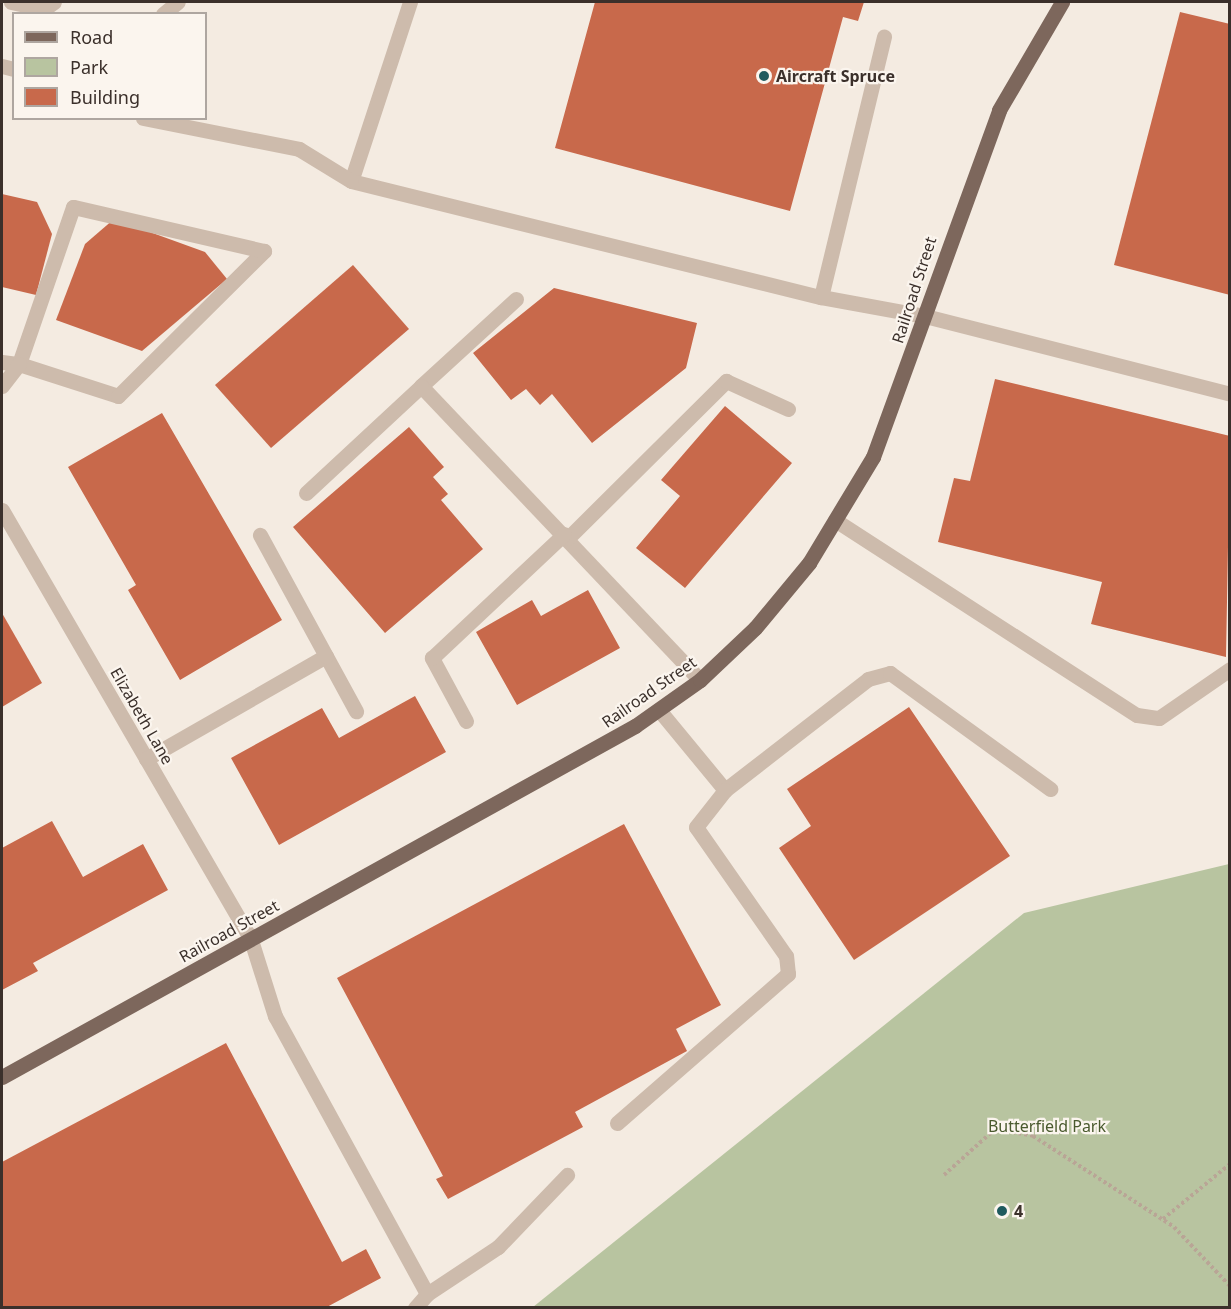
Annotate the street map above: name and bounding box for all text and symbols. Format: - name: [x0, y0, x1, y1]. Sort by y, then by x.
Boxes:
- legend: [12, 12, 207, 120]
- text: Road: [70, 25, 113, 49]
- text: Park: [70, 55, 108, 79]
- place label: Aircraft Spruce: [776, 66, 895, 86]
- marker: Aircraft Spruce: [757, 69, 771, 83]
- text: Building: [70, 85, 140, 109]
- street label: Railroad Street: [888, 234, 940, 346]
- street label: Railroad Street: [598, 652, 700, 732]
- street label: Elizabeth Lane: [107, 664, 177, 768]
- street label: Railroad Street: [176, 896, 282, 966]
- park label: Butterfield Park: [988, 1116, 1106, 1136]
- place label: 4: [1014, 1201, 1023, 1221]
- marker: 4: [995, 1204, 1009, 1218]

